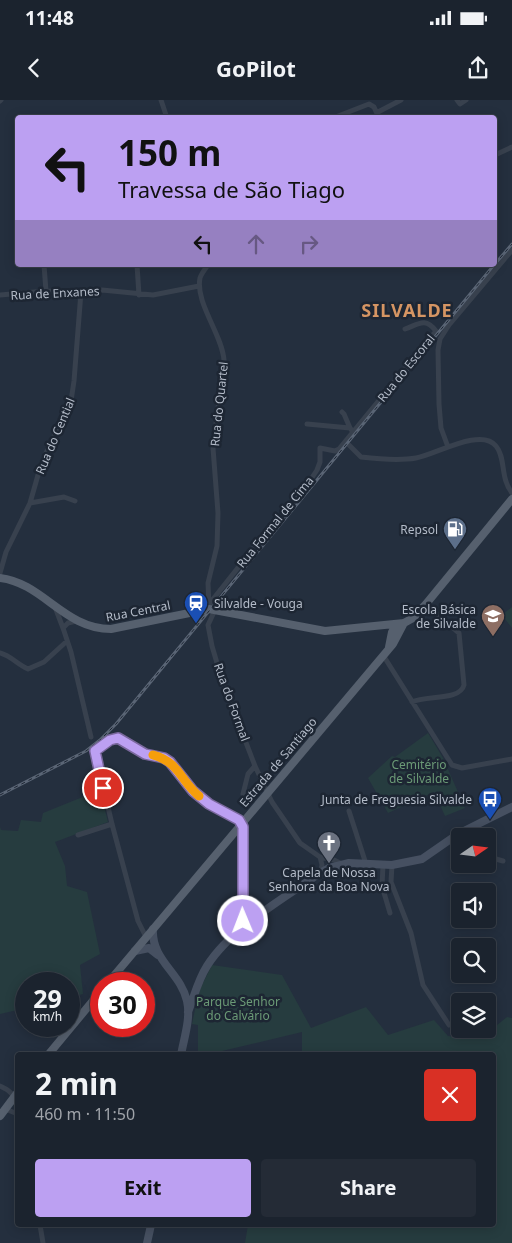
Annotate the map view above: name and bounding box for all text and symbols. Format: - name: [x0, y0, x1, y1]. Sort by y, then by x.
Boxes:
- text: 11:48: [25, 5, 74, 31]
- text: GoPilot: [216, 53, 296, 83]
- icon: back: [20, 54, 48, 82]
- icon: share: [464, 54, 492, 82]
- text: 150 m: [118, 129, 221, 176]
- icon: left: [35, 135, 100, 200]
- text: Travessa de São Tiago: [118, 174, 345, 204]
- icon: left: [189, 230, 217, 258]
- icon: ahead: [242, 230, 270, 258]
- icon: right: [295, 230, 323, 258]
- street label: Rua de Enxanes: [10, 282, 100, 304]
- district label: SILVALDE: [361, 298, 453, 322]
- street label: Rua do Escoral: [373, 331, 439, 405]
- street label: Rua do Quartel: [206, 361, 232, 447]
- street label: Rua do Cential: [31, 395, 79, 477]
- street label: Rua Formal de Cima: [233, 473, 317, 571]
- fuel station icon: Repsol: [442, 516, 468, 550]
- place label: Repsol: [400, 521, 438, 538]
- station icon: Silvalde - Vouga: [183, 590, 209, 624]
- place label: Silvalde - Vouga: [214, 595, 303, 612]
- street label: Rua Central: [104, 596, 172, 626]
- place label: Escola Básica de Silvalde: [402, 601, 476, 632]
- school or university icon: Escola Básica de Silvalde: [480, 603, 506, 637]
- street label: Rua do Formal: [210, 661, 254, 743]
- street label: Estrada de Santiago: [235, 714, 321, 810]
- park label: Cemitério de Silvalde: [389, 756, 449, 787]
- pin: [82, 767, 124, 809]
- icon: arrive: [89, 774, 117, 802]
- bus stop icon: Junta de Freguesia Silvalde: [477, 786, 503, 820]
- place label: Junta de Freguesia Silvalde: [321, 791, 472, 808]
- north arrow: [451, 828, 496, 872]
- map controls: [451, 828, 496, 1038]
- church icon: Capela de Nossa Senhora da Boa Nova: [316, 830, 342, 864]
- place label: Capela de Nossa Senhora da Boa Nova: [268, 864, 390, 895]
- button: sound: [451, 883, 496, 928]
- position arrow: [216, 894, 268, 946]
- button: search: [451, 938, 496, 983]
- speed limit sign: 30: [90, 972, 155, 1037]
- text: 29: [33, 981, 62, 1015]
- park label: Parque Senhor do Calvário: [196, 993, 280, 1024]
- button: layers: [451, 993, 496, 1038]
- text: km/h: [33, 1008, 62, 1025]
- text: 2 min: [35, 1063, 118, 1104]
- button: close: [424, 1069, 476, 1121]
- text: 460 m · 11:50: [35, 1103, 135, 1125]
- button: Exit: [35, 1159, 251, 1217]
- button: Share: [261, 1159, 476, 1217]

